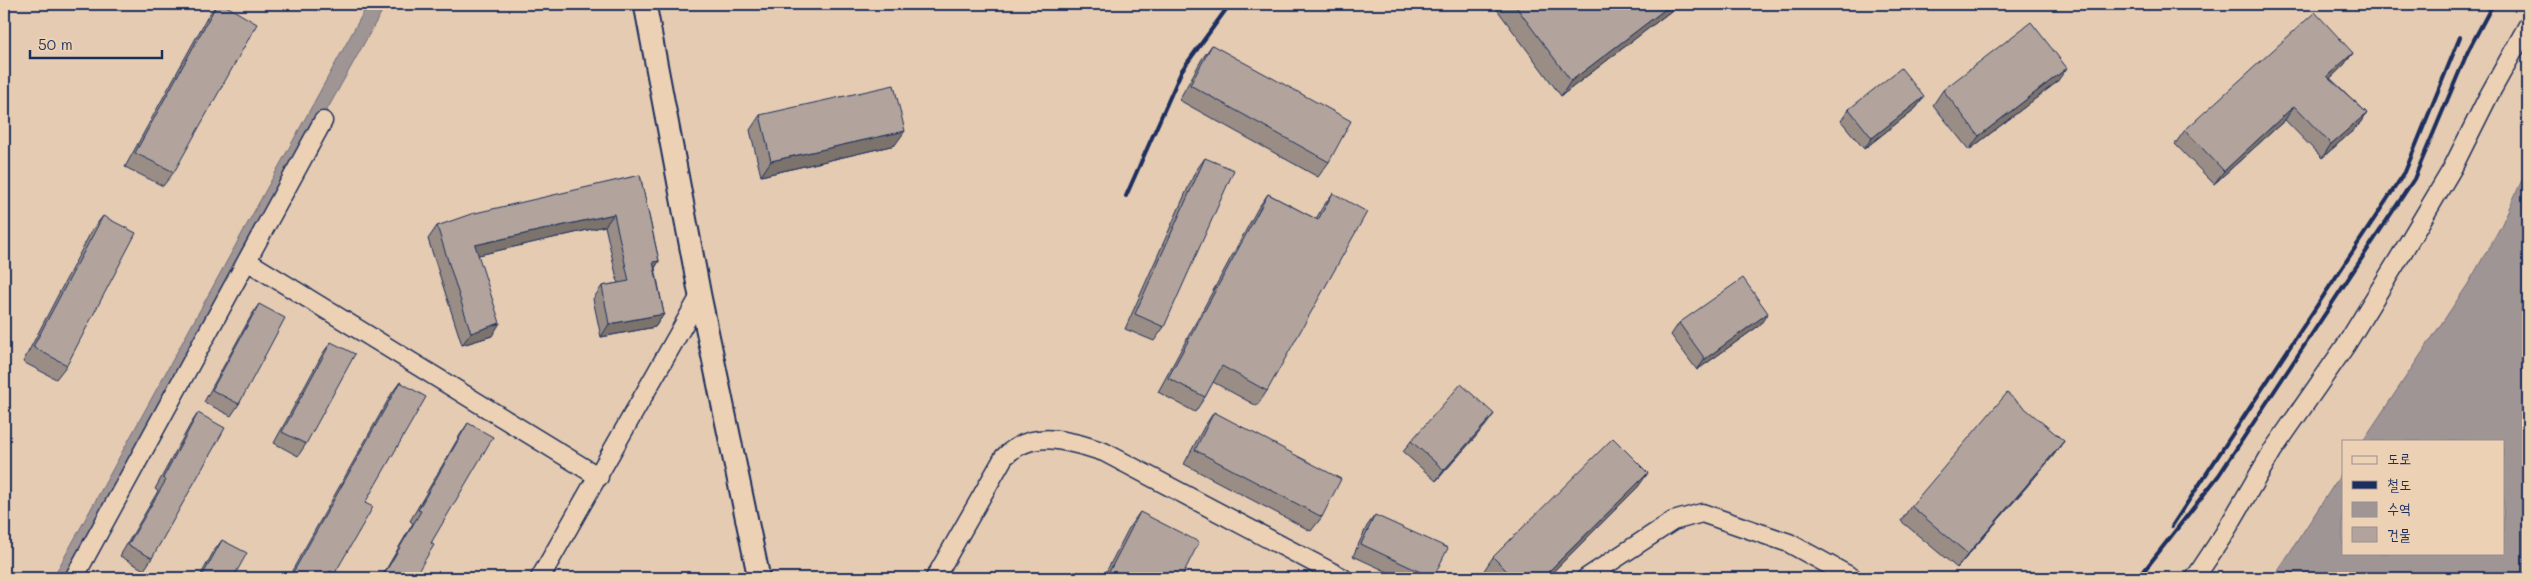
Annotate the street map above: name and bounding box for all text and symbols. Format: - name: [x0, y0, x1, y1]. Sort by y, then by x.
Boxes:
- scale bar: [30, 28, 162, 60]
- text: 50 m: [38, 34, 73, 54]
- legend: [2342, 440, 2504, 554]
- text: 도로: [2387, 448, 2411, 468]
- text: 철도: [2387, 474, 2411, 494]
- text: 수역: [2387, 498, 2411, 518]
- text: 건물: [2387, 524, 2411, 544]

